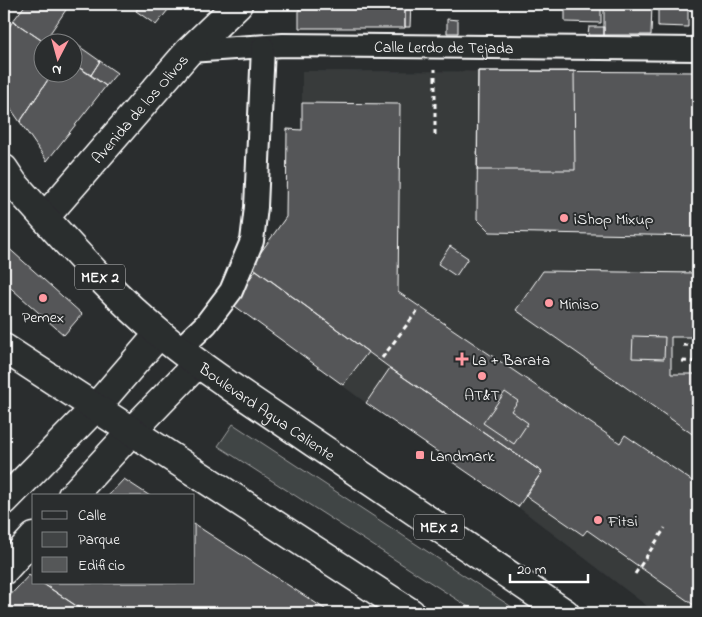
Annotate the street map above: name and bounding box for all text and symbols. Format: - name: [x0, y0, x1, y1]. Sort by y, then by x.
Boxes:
- north arrow: [32, 32, 82, 82]
- street label: Calle Lerdo de Tejada: [374, 36, 514, 61]
- street label: Avenida de los Olivos: [86, 49, 195, 170]
- text: N: [51, 59, 63, 80]
- place label: iShop Mixup: [574, 208, 654, 232]
- marker: iShop Mixup: [558, 212, 570, 224]
- road number: MEX 2: [75, 264, 125, 290]
- marker: Pemex: [37, 292, 49, 304]
- place label: Miniso: [559, 293, 599, 317]
- marker: Miniso: [543, 297, 555, 309]
- place label: Pemex: [22, 306, 64, 330]
- place label: La + Barata: [472, 349, 550, 373]
- marker: La + Barata: [456, 353, 468, 365]
- street label: Boulevard Agua Caliente: [192, 357, 340, 468]
- marker: AT&T: [476, 370, 488, 382]
- place label: AT&T: [464, 384, 500, 408]
- place label: Landmark: [430, 445, 495, 469]
- marker: Landmark: [414, 449, 426, 461]
- legend: [32, 494, 195, 584]
- text: Calle: [78, 505, 106, 527]
- place label: Fitsi: [607, 510, 638, 534]
- road number: MEX 2: [414, 514, 464, 540]
- marker: Fitsi: [592, 514, 604, 526]
- text: Parque: [78, 529, 120, 551]
- scale bar: [510, 552, 587, 584]
- text: Edificio: [78, 555, 125, 577]
- text: 20 m: [517, 559, 547, 581]

